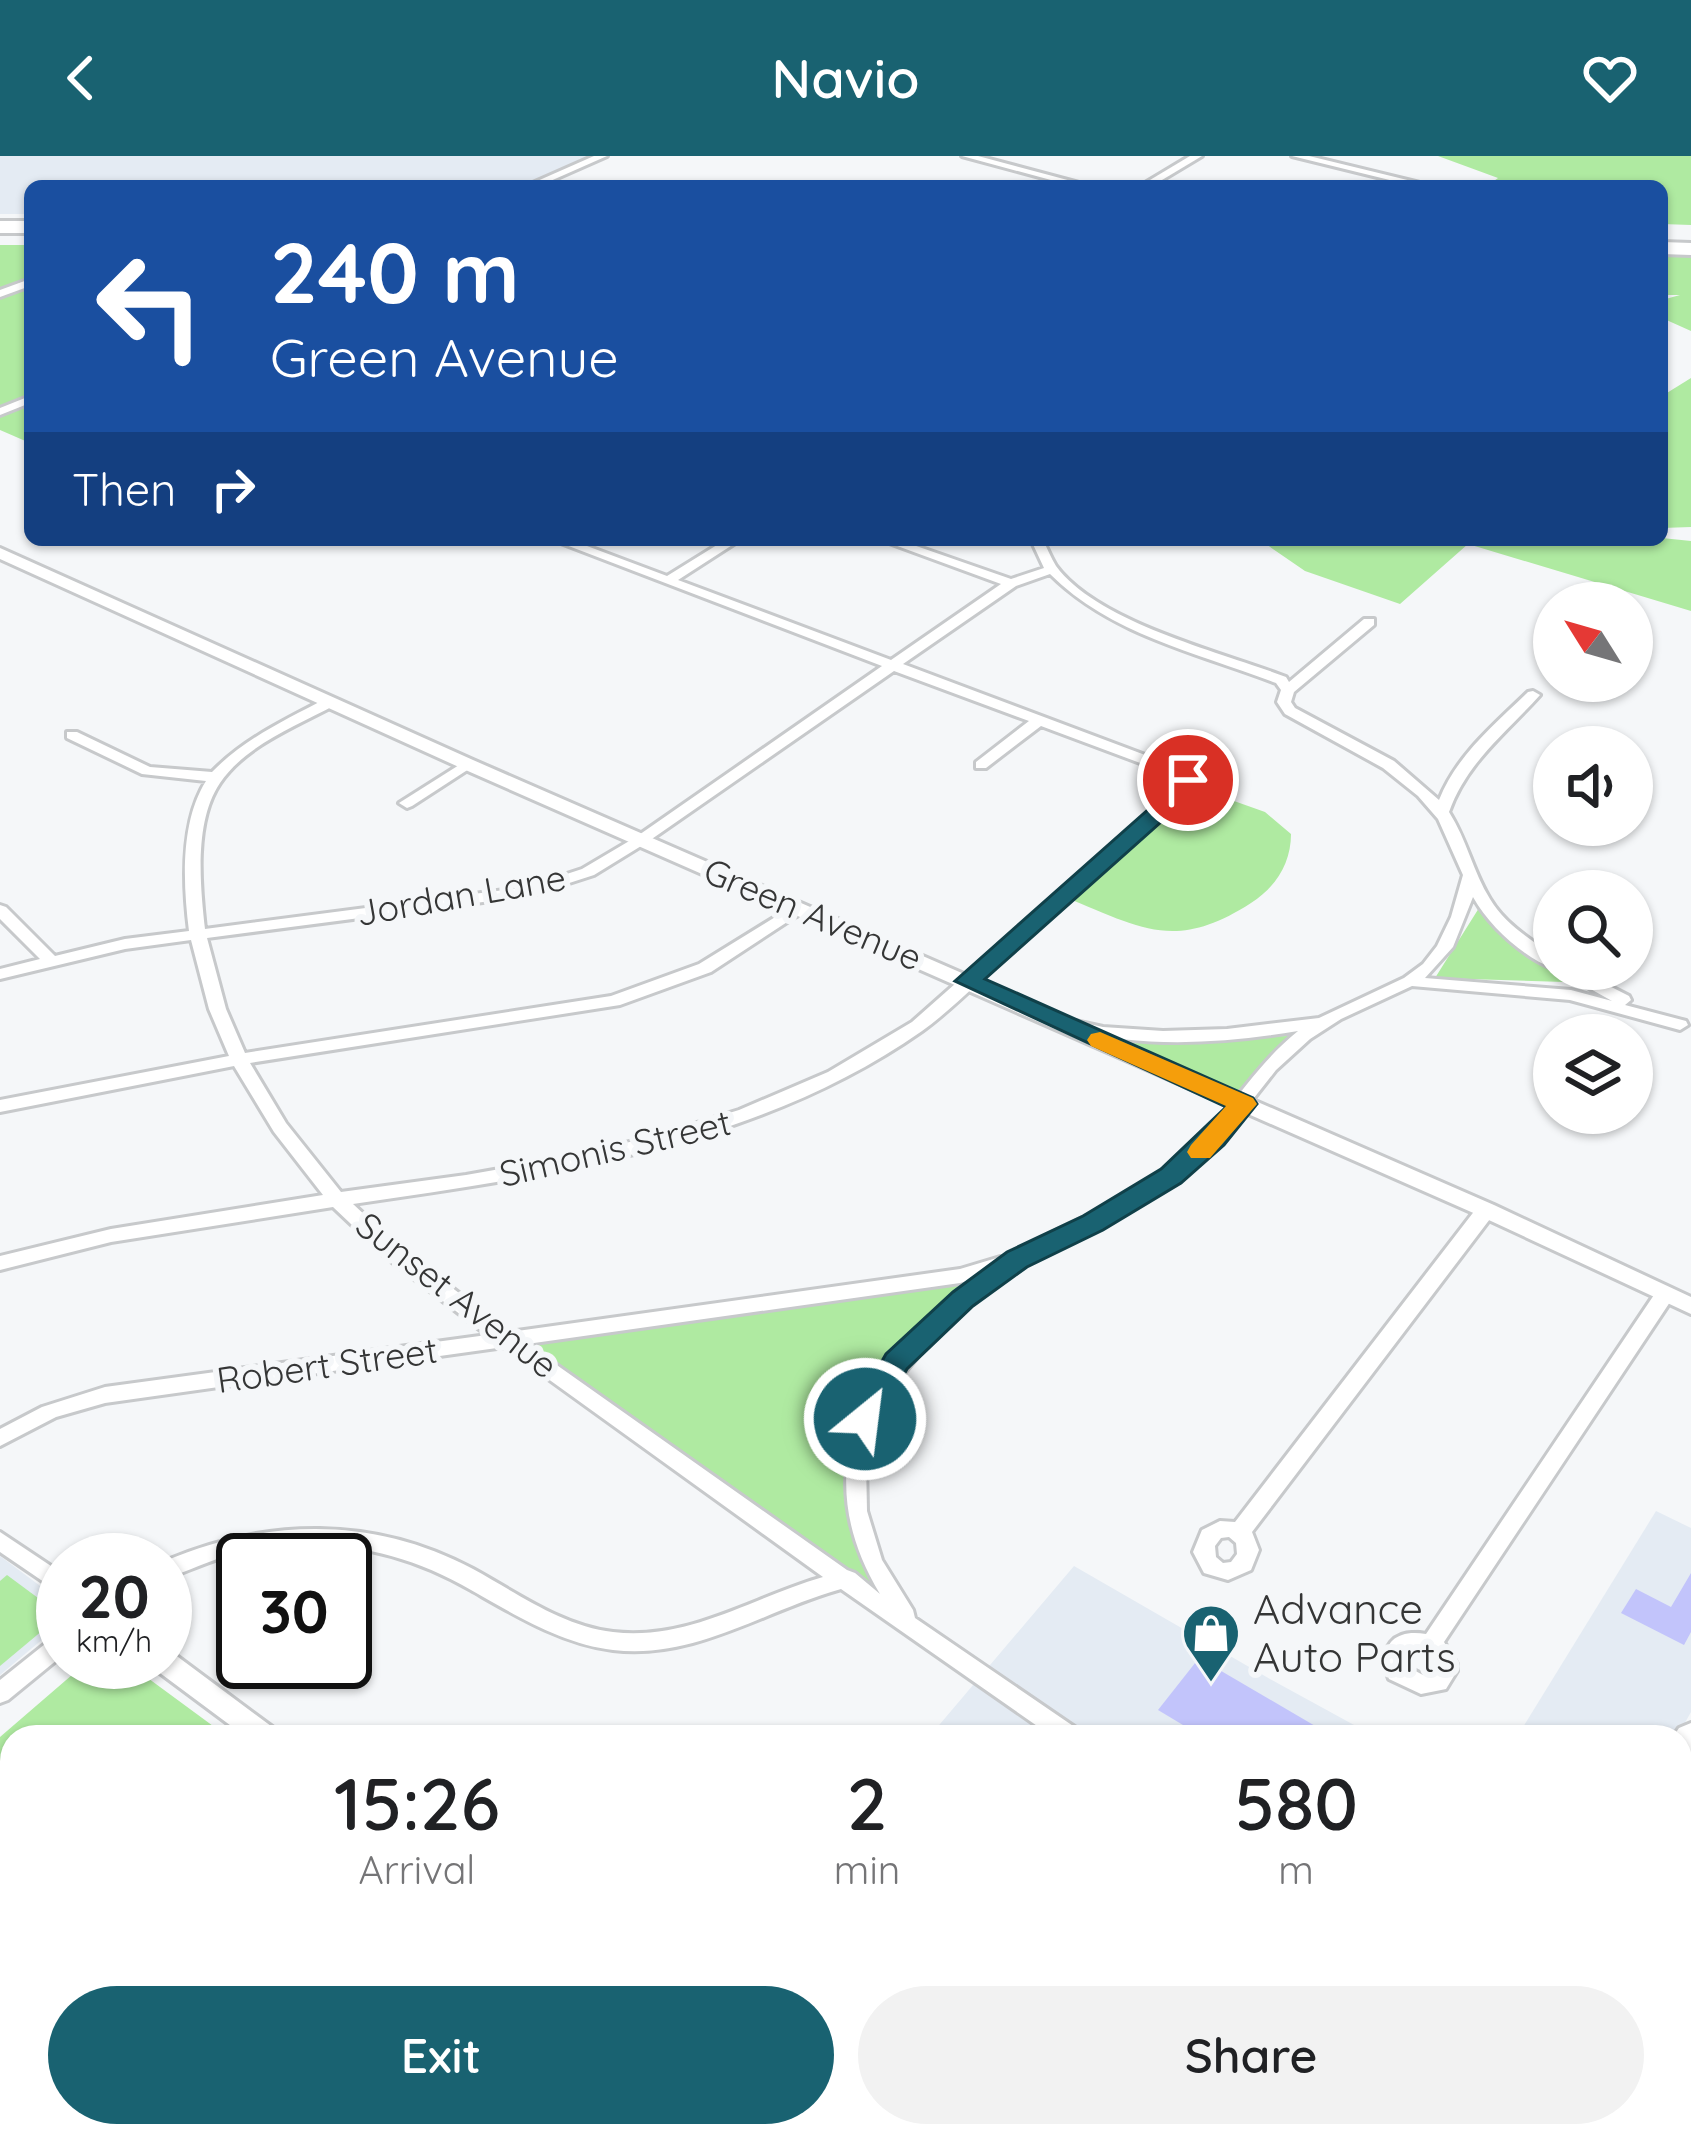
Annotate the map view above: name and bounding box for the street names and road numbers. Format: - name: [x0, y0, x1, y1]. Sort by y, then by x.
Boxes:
- street label: Green Avenue: [697, 847, 929, 980]
- street label: Jordan Lane: [353, 854, 569, 935]
- street label: Simonis Street: [495, 1099, 735, 1196]
- street label: Sunset Avenue: [347, 1202, 567, 1387]
- street label: Robert Street: [214, 1327, 440, 1402]

